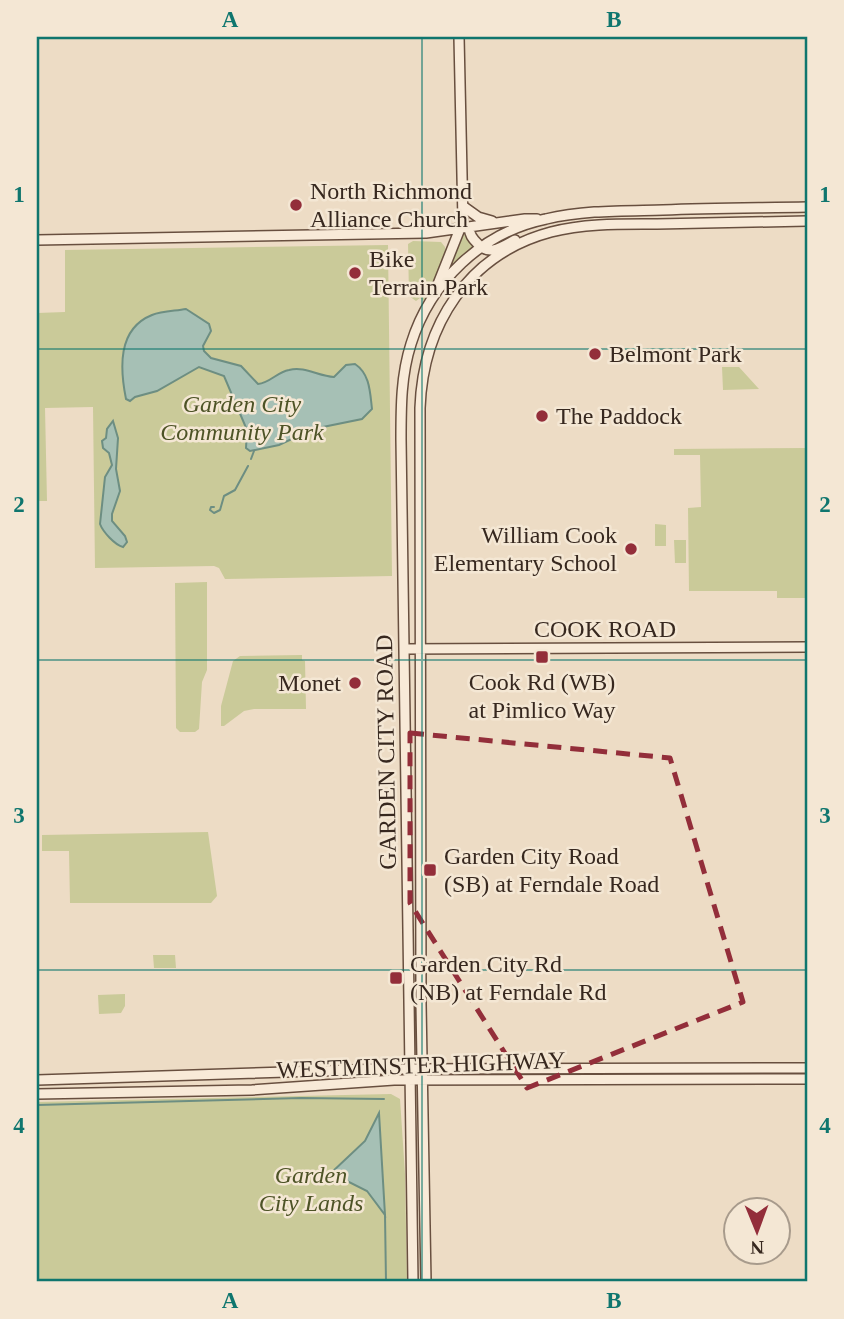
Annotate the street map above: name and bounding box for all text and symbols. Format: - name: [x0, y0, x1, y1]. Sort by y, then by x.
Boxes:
- text: A: [222, 7, 239, 32]
- text: B: [606, 7, 622, 32]
- place label: North Richmond Alliance Church: [310, 178, 472, 232]
- text: 1: [13, 182, 25, 207]
- text: 1: [819, 182, 831, 207]
- marker: North Richmond Alliance Church: [288, 197, 304, 213]
- place label: Bike Terrain Park: [369, 246, 488, 300]
- marker: Bike Terrain Park: [347, 265, 363, 281]
- place label: Belmont Park: [609, 341, 742, 367]
- marker: Belmont Park: [587, 346, 603, 362]
- park label: Garden City Community Park: [160, 391, 324, 445]
- place label: The Paddock: [556, 403, 682, 429]
- marker: The Paddock: [534, 408, 550, 424]
- text: 2: [13, 492, 25, 517]
- text: 2: [819, 492, 831, 517]
- place label: William Cook Elementary School: [434, 522, 617, 576]
- marker: William Cook Elementary School: [623, 541, 639, 557]
- street label: COOK ROAD: [534, 616, 676, 642]
- street label: GARDEN CITY ROAD: [371, 634, 401, 870]
- marker: Cook Rd (WB) at Pimlico Way: [534, 649, 550, 665]
- place label: Cook Rd (WB) at Pimlico Way: [469, 669, 615, 723]
- place label: Monet: [278, 670, 341, 696]
- marker: Monet: [347, 675, 363, 691]
- text: 3: [13, 803, 25, 828]
- text: 3: [819, 803, 831, 828]
- place label: Garden City Road (SB) at Ferndale Road: [444, 843, 659, 897]
- marker: Garden City Road (SB) at Ferndale Road: [422, 862, 438, 878]
- place label: Garden City Rd (NB) at Ferndale Rd: [410, 951, 607, 1005]
- marker: Garden City Rd (NB) at Ferndale Rd: [388, 970, 404, 986]
- street label: WESTMINSTER HIGHWAY: [276, 1047, 566, 1083]
- text: 4: [13, 1113, 25, 1138]
- text: 4: [819, 1113, 831, 1138]
- park label: Garden City Lands: [259, 1162, 363, 1216]
- north arrow: [722, 1196, 792, 1266]
- text: N: [750, 1237, 764, 1258]
- text: A: [222, 1288, 239, 1313]
- text: B: [606, 1288, 622, 1313]

